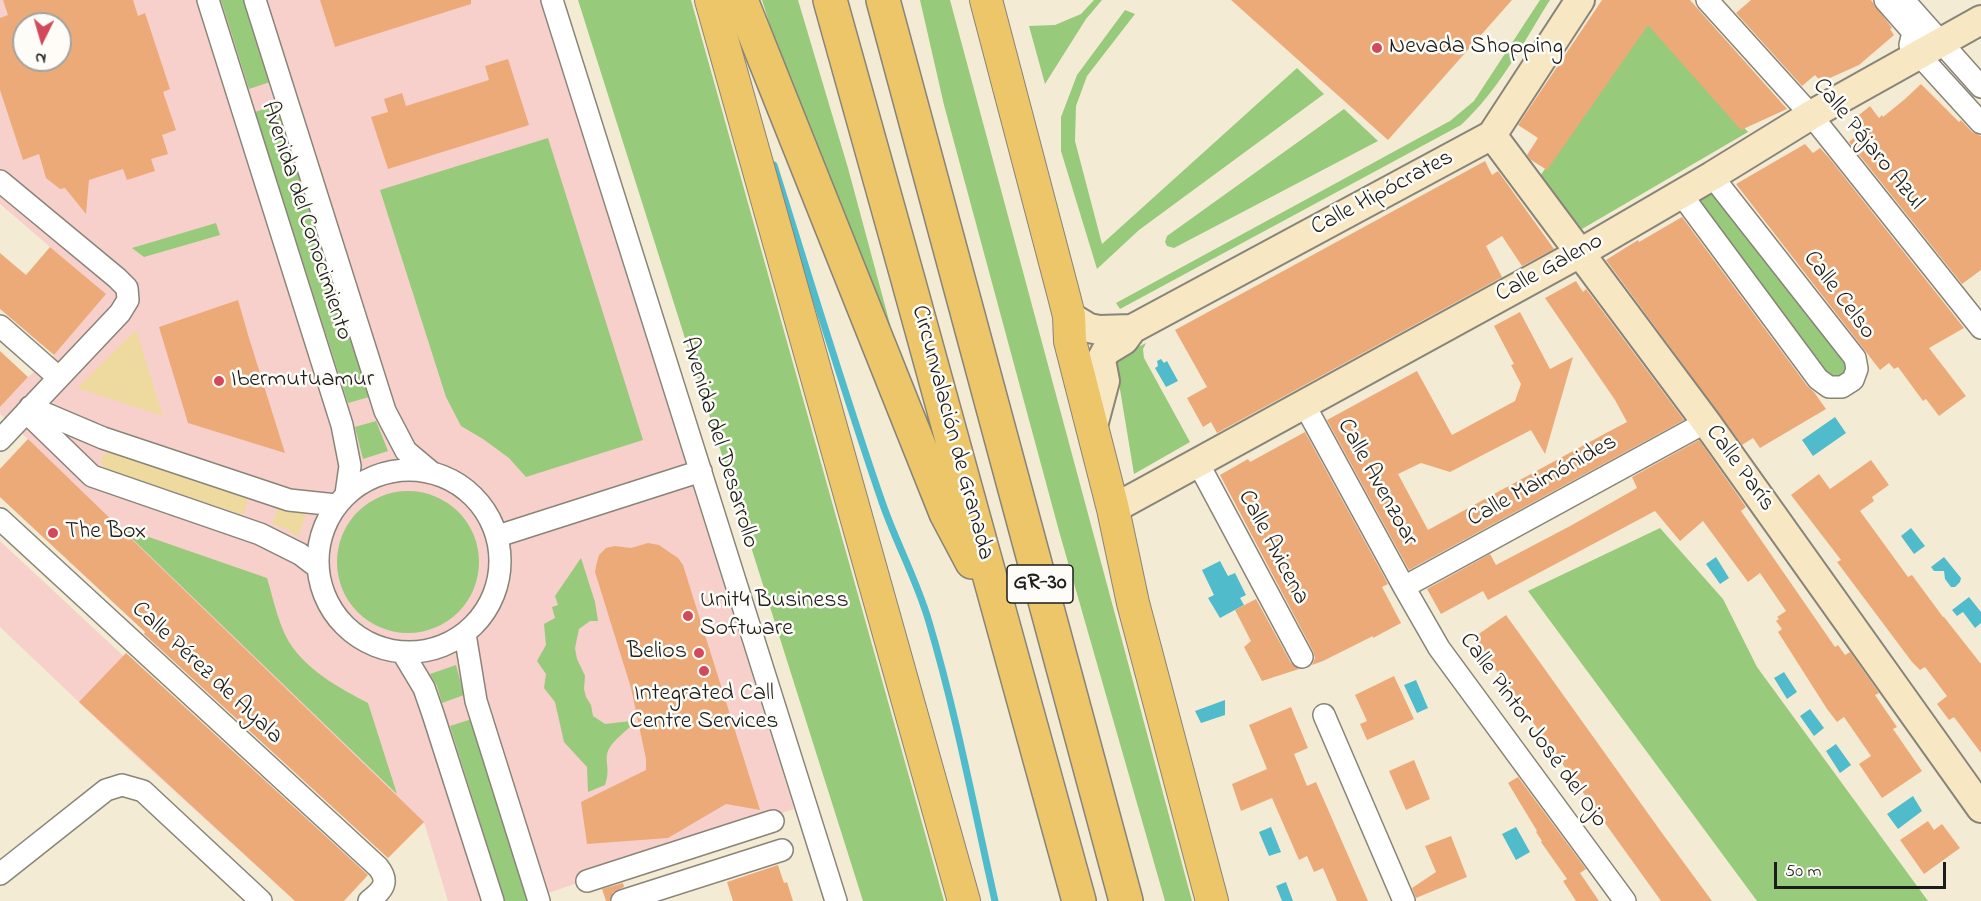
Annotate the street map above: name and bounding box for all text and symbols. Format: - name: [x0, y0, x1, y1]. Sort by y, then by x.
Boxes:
- north arrow: [12, 12, 72, 72]
- place label: Nevada Shopping: [1389, 34, 1563, 62]
- marker: Nevada Shopping: [1370, 41, 1384, 55]
- text: N: [34, 46, 47, 70]
- street label: Calle Pájaro Azul: [1805, 73, 1929, 217]
- street label: Avenida del Conocimiento: [253, 98, 357, 344]
- street label: Calle Hipócrates: [1307, 144, 1459, 244]
- street label: Calle Galeno: [1491, 228, 1609, 310]
- street label: Calle Celso: [1795, 246, 1881, 346]
- street label: Circunvalación de Granada: [903, 302, 999, 564]
- street label: Avenida del Desarrollo: [672, 334, 764, 552]
- place label: Ibermutuamur: [231, 367, 374, 395]
- marker: Ibermutuamur: [212, 374, 226, 388]
- street label: Calle Avenzoar: [1329, 414, 1423, 552]
- street label: Calle París: [1698, 420, 1780, 518]
- street label: Calle Maimónides: [1463, 429, 1623, 535]
- street label: Calle Avicena: [1230, 486, 1314, 610]
- place label: The Box: [65, 519, 146, 547]
- marker: The Box: [46, 526, 60, 540]
- road number: GR-30: [1007, 565, 1073, 603]
- place label: Unit4 Business Software: [700, 588, 849, 644]
- street label: Calle Pérez de Ayala: [124, 596, 288, 752]
- marker: Unit4 Business Software: [681, 609, 695, 623]
- street label: Calle Pintor José del Ojo: [1452, 628, 1612, 834]
- place label: Belios: [627, 639, 687, 667]
- marker: Belios: [692, 646, 706, 660]
- marker: Integrated Call Centre Services: [697, 664, 711, 678]
- place label: Integrated Call Centre Services: [630, 681, 778, 737]
- scale bar: [1777, 850, 1950, 888]
- text: 50 m: [1785, 859, 1822, 885]

